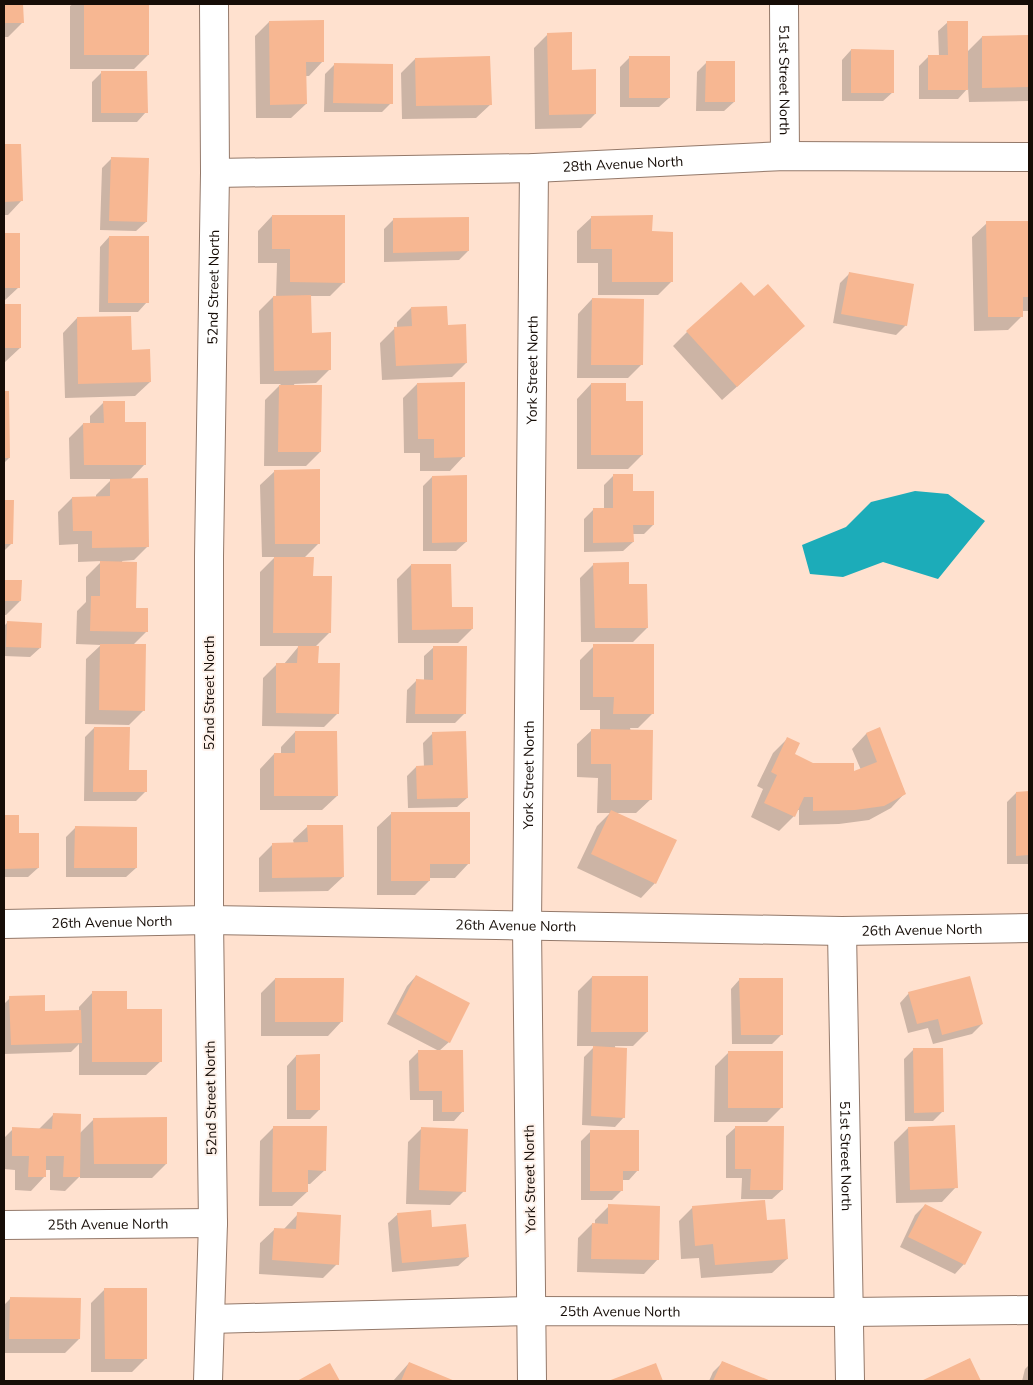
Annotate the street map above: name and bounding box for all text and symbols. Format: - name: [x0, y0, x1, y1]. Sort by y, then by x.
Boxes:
- street label: 51st Street North: [775, 25, 794, 135]
- street label: 28th Avenue North: [562, 151, 684, 176]
- street label: 52nd Street North: [203, 230, 224, 345]
- street label: York Street North: [522, 315, 542, 426]
- street label: 52nd Street North: [200, 636, 219, 750]
- street label: York Street North: [518, 720, 538, 831]
- street label: 26th Avenue North: [51, 911, 173, 933]
- street label: 26th Avenue North: [455, 915, 577, 936]
- street label: 26th Avenue North: [861, 919, 982, 940]
- street label: 52nd Street North: [201, 1040, 221, 1156]
- street label: 51st Street North: [836, 1101, 856, 1211]
- street label: York Street North: [520, 1124, 540, 1235]
- street label: 25th Avenue North: [47, 1214, 169, 1234]
- street label: 25th Avenue North: [559, 1302, 680, 1321]

